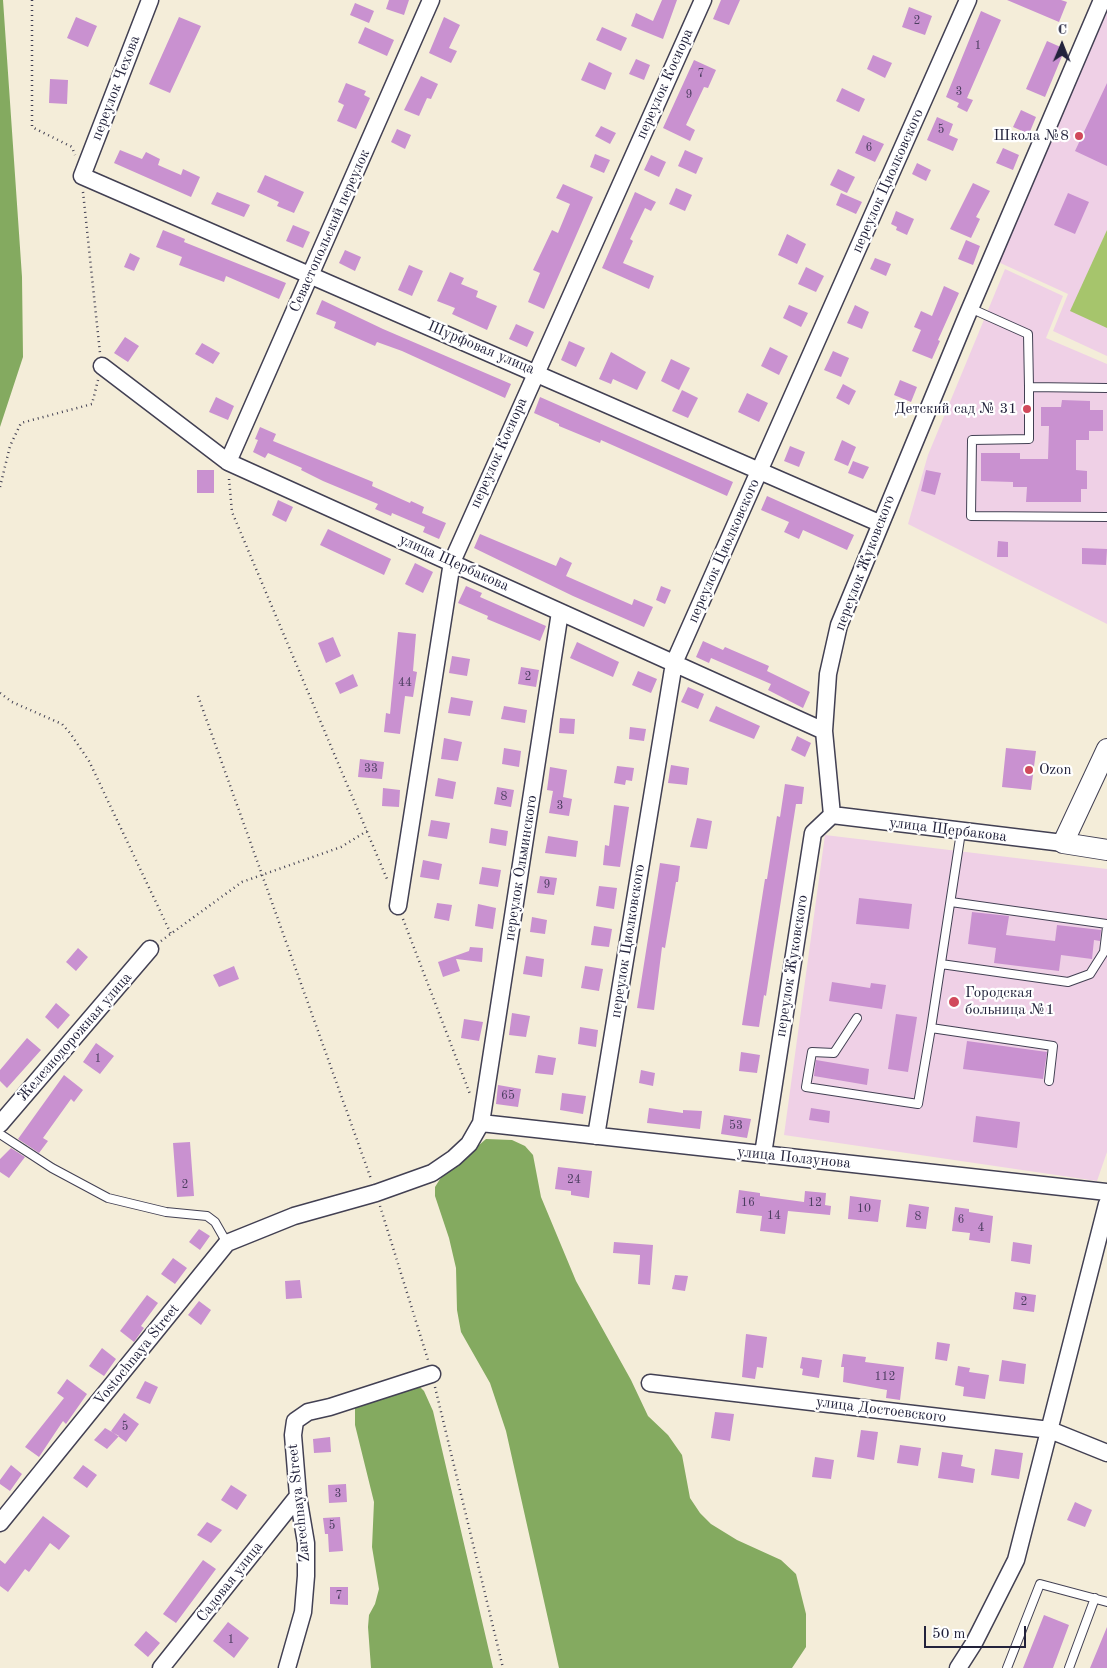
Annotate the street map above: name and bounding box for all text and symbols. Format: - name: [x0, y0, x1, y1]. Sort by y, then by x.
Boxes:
- house number: 2: [914, 14, 920, 28]
- north arrow: [1037, 20, 1087, 70]
- text: С: [1058, 23, 1067, 37]
- street label: переулок Косиора: [633, 26, 697, 142]
- street label: переулок Чехова: [88, 33, 144, 143]
- house number: 1: [975, 39, 981, 53]
- house number: 7: [698, 67, 704, 81]
- house number: 3: [956, 85, 962, 99]
- house number: 9: [686, 88, 692, 102]
- street label: переулок Циолковского: [848, 106, 928, 256]
- house number: 5: [938, 123, 944, 137]
- place label: Школа №8: [994, 127, 1069, 145]
- marker: Школа №8: [1073, 130, 1085, 142]
- house number: 6: [866, 141, 872, 155]
- street label: Севастопольский переулок: [286, 147, 374, 315]
- street label: Шурфовая улица: [425, 317, 537, 379]
- street label: переулок Косиора: [467, 395, 531, 511]
- place label: Детский сад № 31: [894, 400, 1017, 418]
- marker: Детский сад № 31: [1021, 403, 1033, 415]
- street label: переулок Циолковского: [684, 476, 764, 626]
- street label: переулок Жуковского: [831, 493, 899, 633]
- street label: улица Щербакова: [396, 531, 512, 595]
- house number: 2: [525, 670, 531, 684]
- house number: 44: [398, 676, 412, 690]
- place label: Ozon: [1039, 761, 1072, 779]
- house number: 33: [364, 762, 378, 776]
- marker: Ozon: [1023, 764, 1035, 776]
- house number: 8: [501, 790, 507, 804]
- street label: переулок Ольминского: [501, 794, 541, 942]
- house number: 3: [557, 799, 563, 813]
- street label: улица Щербакова: [888, 814, 1008, 846]
- street label: переулок Циолковского: [607, 863, 649, 1019]
- house number: 9: [544, 878, 550, 892]
- street label: переулок Жуковского: [772, 894, 812, 1038]
- street label: Железнодорожная улица: [14, 969, 136, 1105]
- place label: Городская больница №1: [965, 984, 1054, 1019]
- marker: Городская больница №1: [947, 995, 961, 1009]
- house number: 1: [95, 1052, 101, 1066]
- house number: 65: [501, 1089, 515, 1103]
- house number: 53: [729, 1119, 743, 1133]
- street label: улица Ползунова: [736, 1143, 852, 1173]
- house number: 24: [567, 1173, 581, 1187]
- house number: 2: [182, 1178, 188, 1192]
- house number: 16: [741, 1196, 755, 1210]
- house number: 12: [808, 1196, 822, 1210]
- house number: 10: [857, 1202, 871, 1216]
- house number: 14: [767, 1209, 781, 1223]
- house number: 8: [915, 1210, 921, 1224]
- house number: 6: [958, 1213, 964, 1227]
- house number: 4: [978, 1221, 984, 1235]
- house number: 2: [1021, 1295, 1027, 1309]
- street label: Vostochnaya Street: [90, 1301, 184, 1409]
- house number: 112: [875, 1370, 895, 1384]
- street label: улица Достоевского: [815, 1393, 947, 1427]
- house number: 5: [122, 1420, 128, 1434]
- street label: Zarechnaya Street: [284, 1443, 314, 1563]
- house number: 3: [335, 1487, 341, 1501]
- house number: 5: [329, 1519, 335, 1533]
- street label: Садовая улица: [193, 1538, 267, 1626]
- house number: 7: [336, 1589, 342, 1603]
- scale bar: [927, 1616, 1030, 1648]
- text: 50 m: [932, 1627, 966, 1642]
- house number: 1: [228, 1633, 234, 1647]

